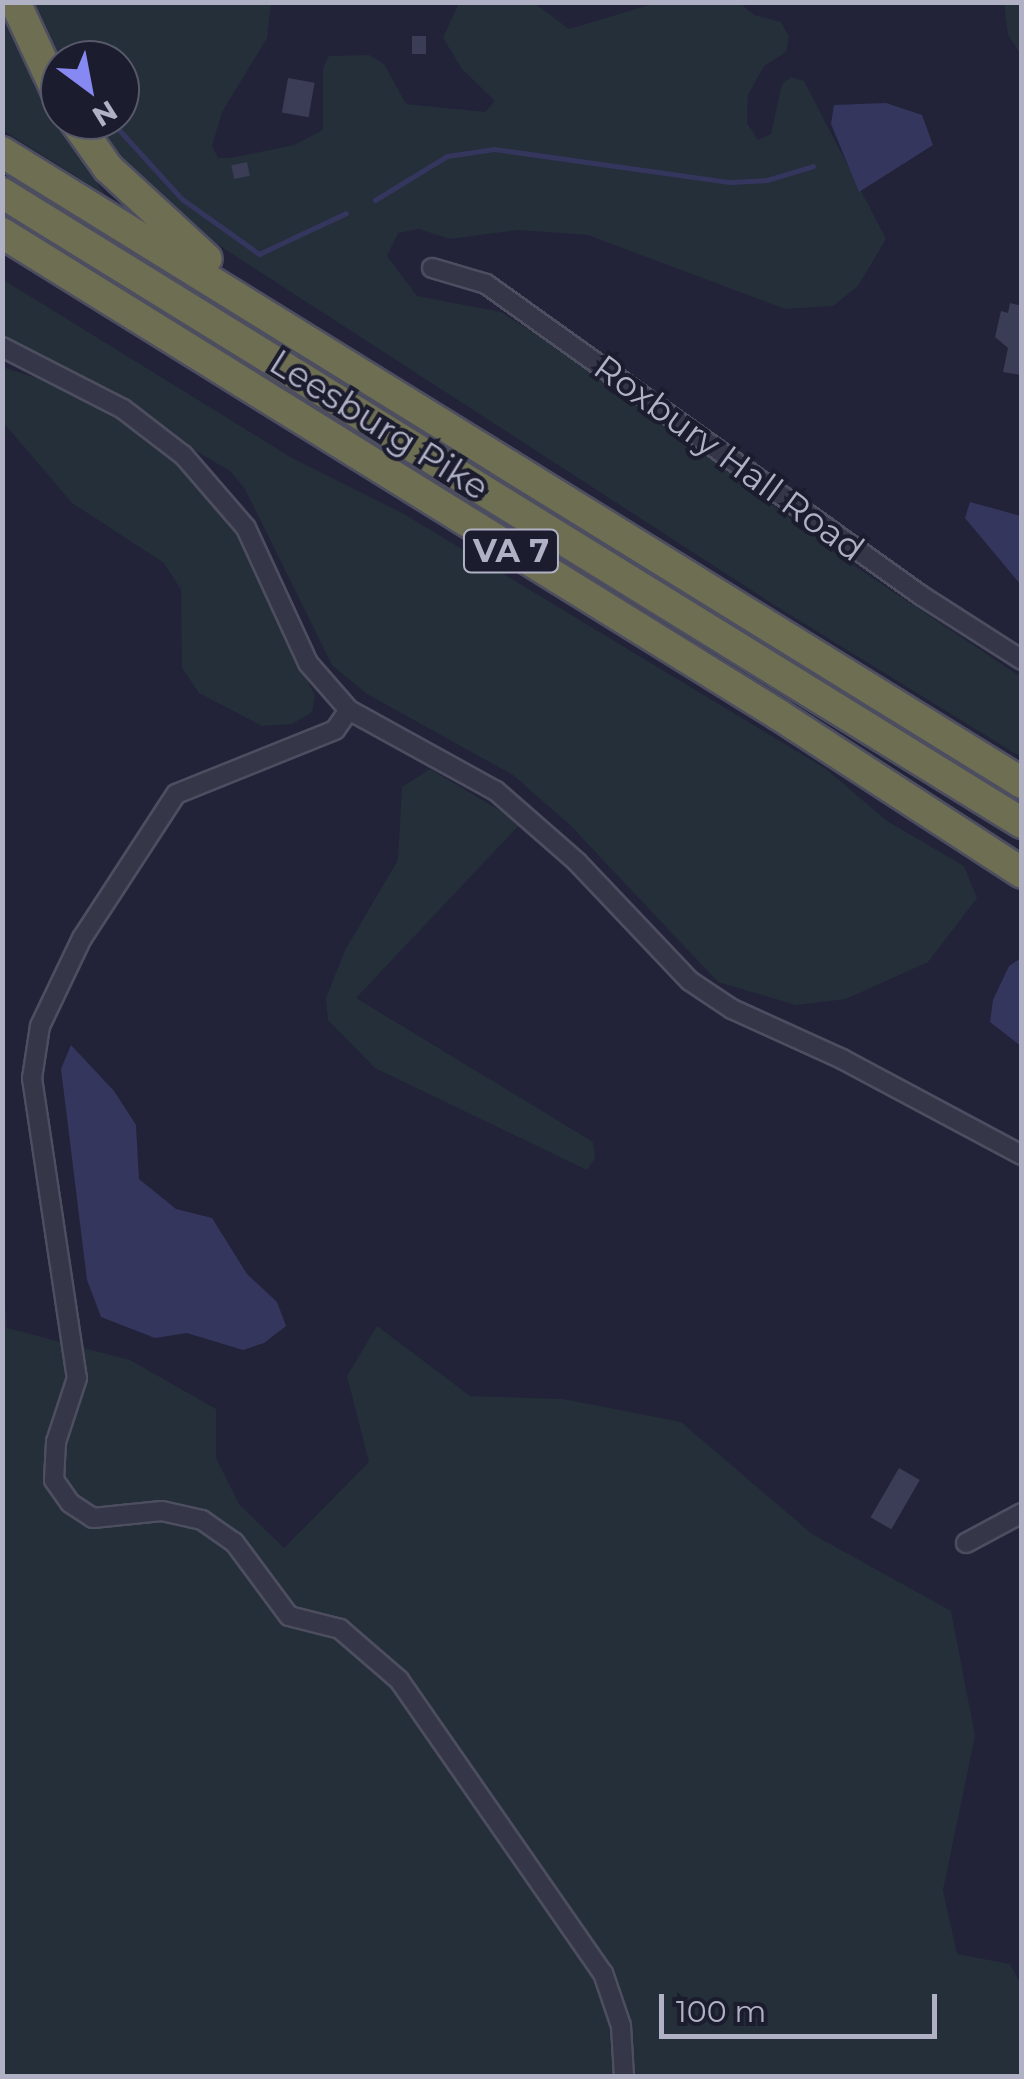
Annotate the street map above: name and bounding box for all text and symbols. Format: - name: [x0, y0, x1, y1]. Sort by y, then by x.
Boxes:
- north arrow: [40, 40, 140, 140]
- text: N: [86, 93, 123, 134]
- street label: Leesburg Pike: [262, 341, 496, 509]
- street label: Roxbury Hall Road: [586, 346, 872, 570]
- road number: VA 7: [461, 524, 561, 578]
- scale bar: [664, 1974, 942, 2036]
- text: 100 m: [676, 1993, 766, 2030]

